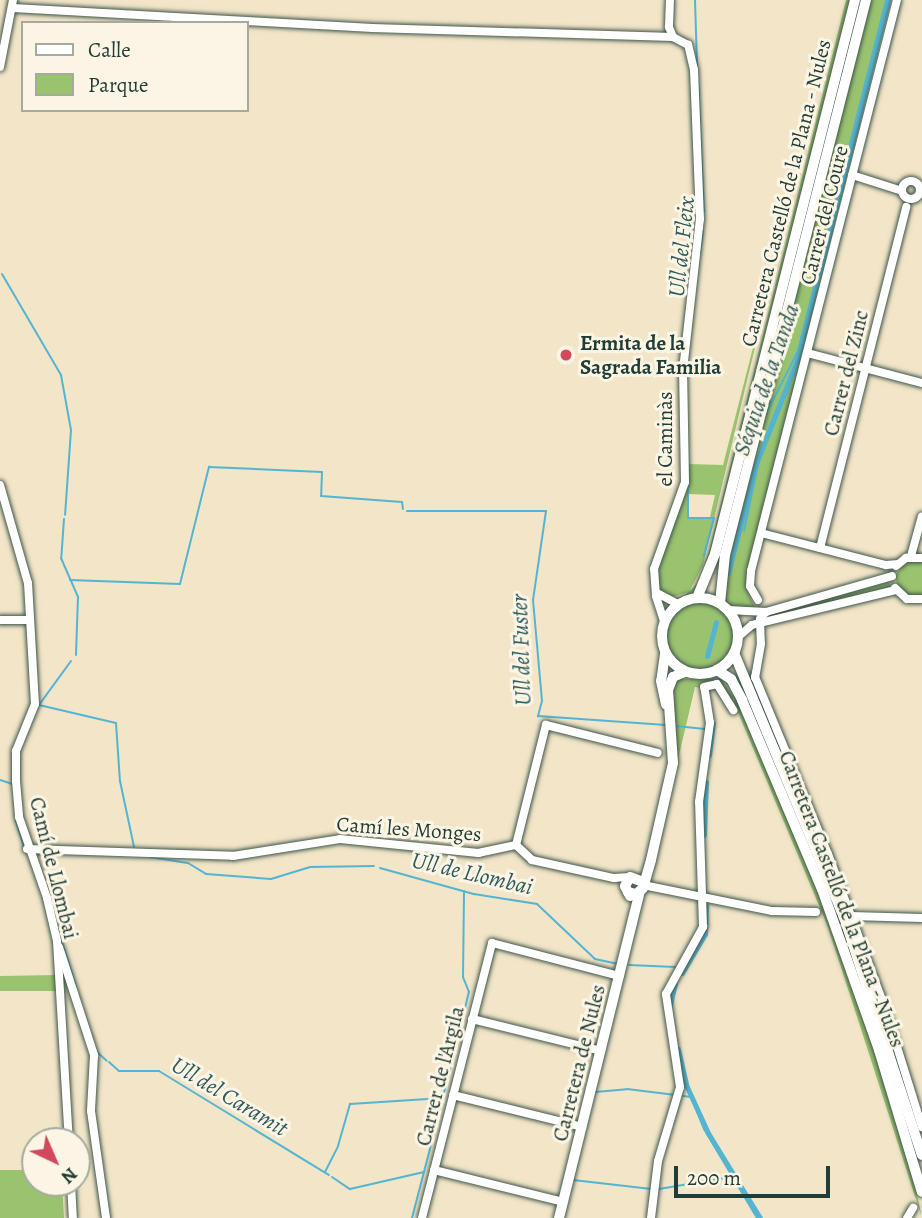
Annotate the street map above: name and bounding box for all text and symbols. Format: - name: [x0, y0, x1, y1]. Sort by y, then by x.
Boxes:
- legend: [21, 21, 248, 112]
- text: Calle: [88, 36, 131, 64]
- street label: Carretera Castelló de la Plana - Nules: [736, 36, 836, 350]
- text: Parque: [88, 71, 148, 99]
- street label: Carrer del Coure: [795, 143, 853, 287]
- water label: Ull del Fleix: [663, 195, 701, 299]
- water label: Séquia de la Tanda: [728, 301, 806, 459]
- street label: Carrer del Zinc: [818, 308, 874, 438]
- place label: Ermita de la Sagrada Familia: [580, 330, 721, 380]
- marker: Ermita de la Sagrada Familia: [558, 347, 574, 363]
- street label: el Caminàs: [652, 392, 678, 486]
- water label: Ull del Fuster: [506, 594, 538, 706]
- street label: Carretera Castelló de la Plana - Nules: [774, 747, 910, 1051]
- street label: Camí de Llombai: [24, 794, 84, 942]
- street label: Camí les Monges: [336, 811, 482, 847]
- water label: Ull de Llombai: [409, 847, 535, 901]
- street label: Carretera de Nules: [547, 982, 611, 1144]
- street label: Carrer de l'Argila: [410, 1003, 470, 1149]
- water label: Ull del Caramit: [166, 1051, 292, 1143]
- north arrow: [21, 1127, 91, 1197]
- scale bar: [677, 1152, 833, 1196]
- text: N: [55, 1162, 83, 1190]
- text: 200 m: [687, 1164, 741, 1192]

